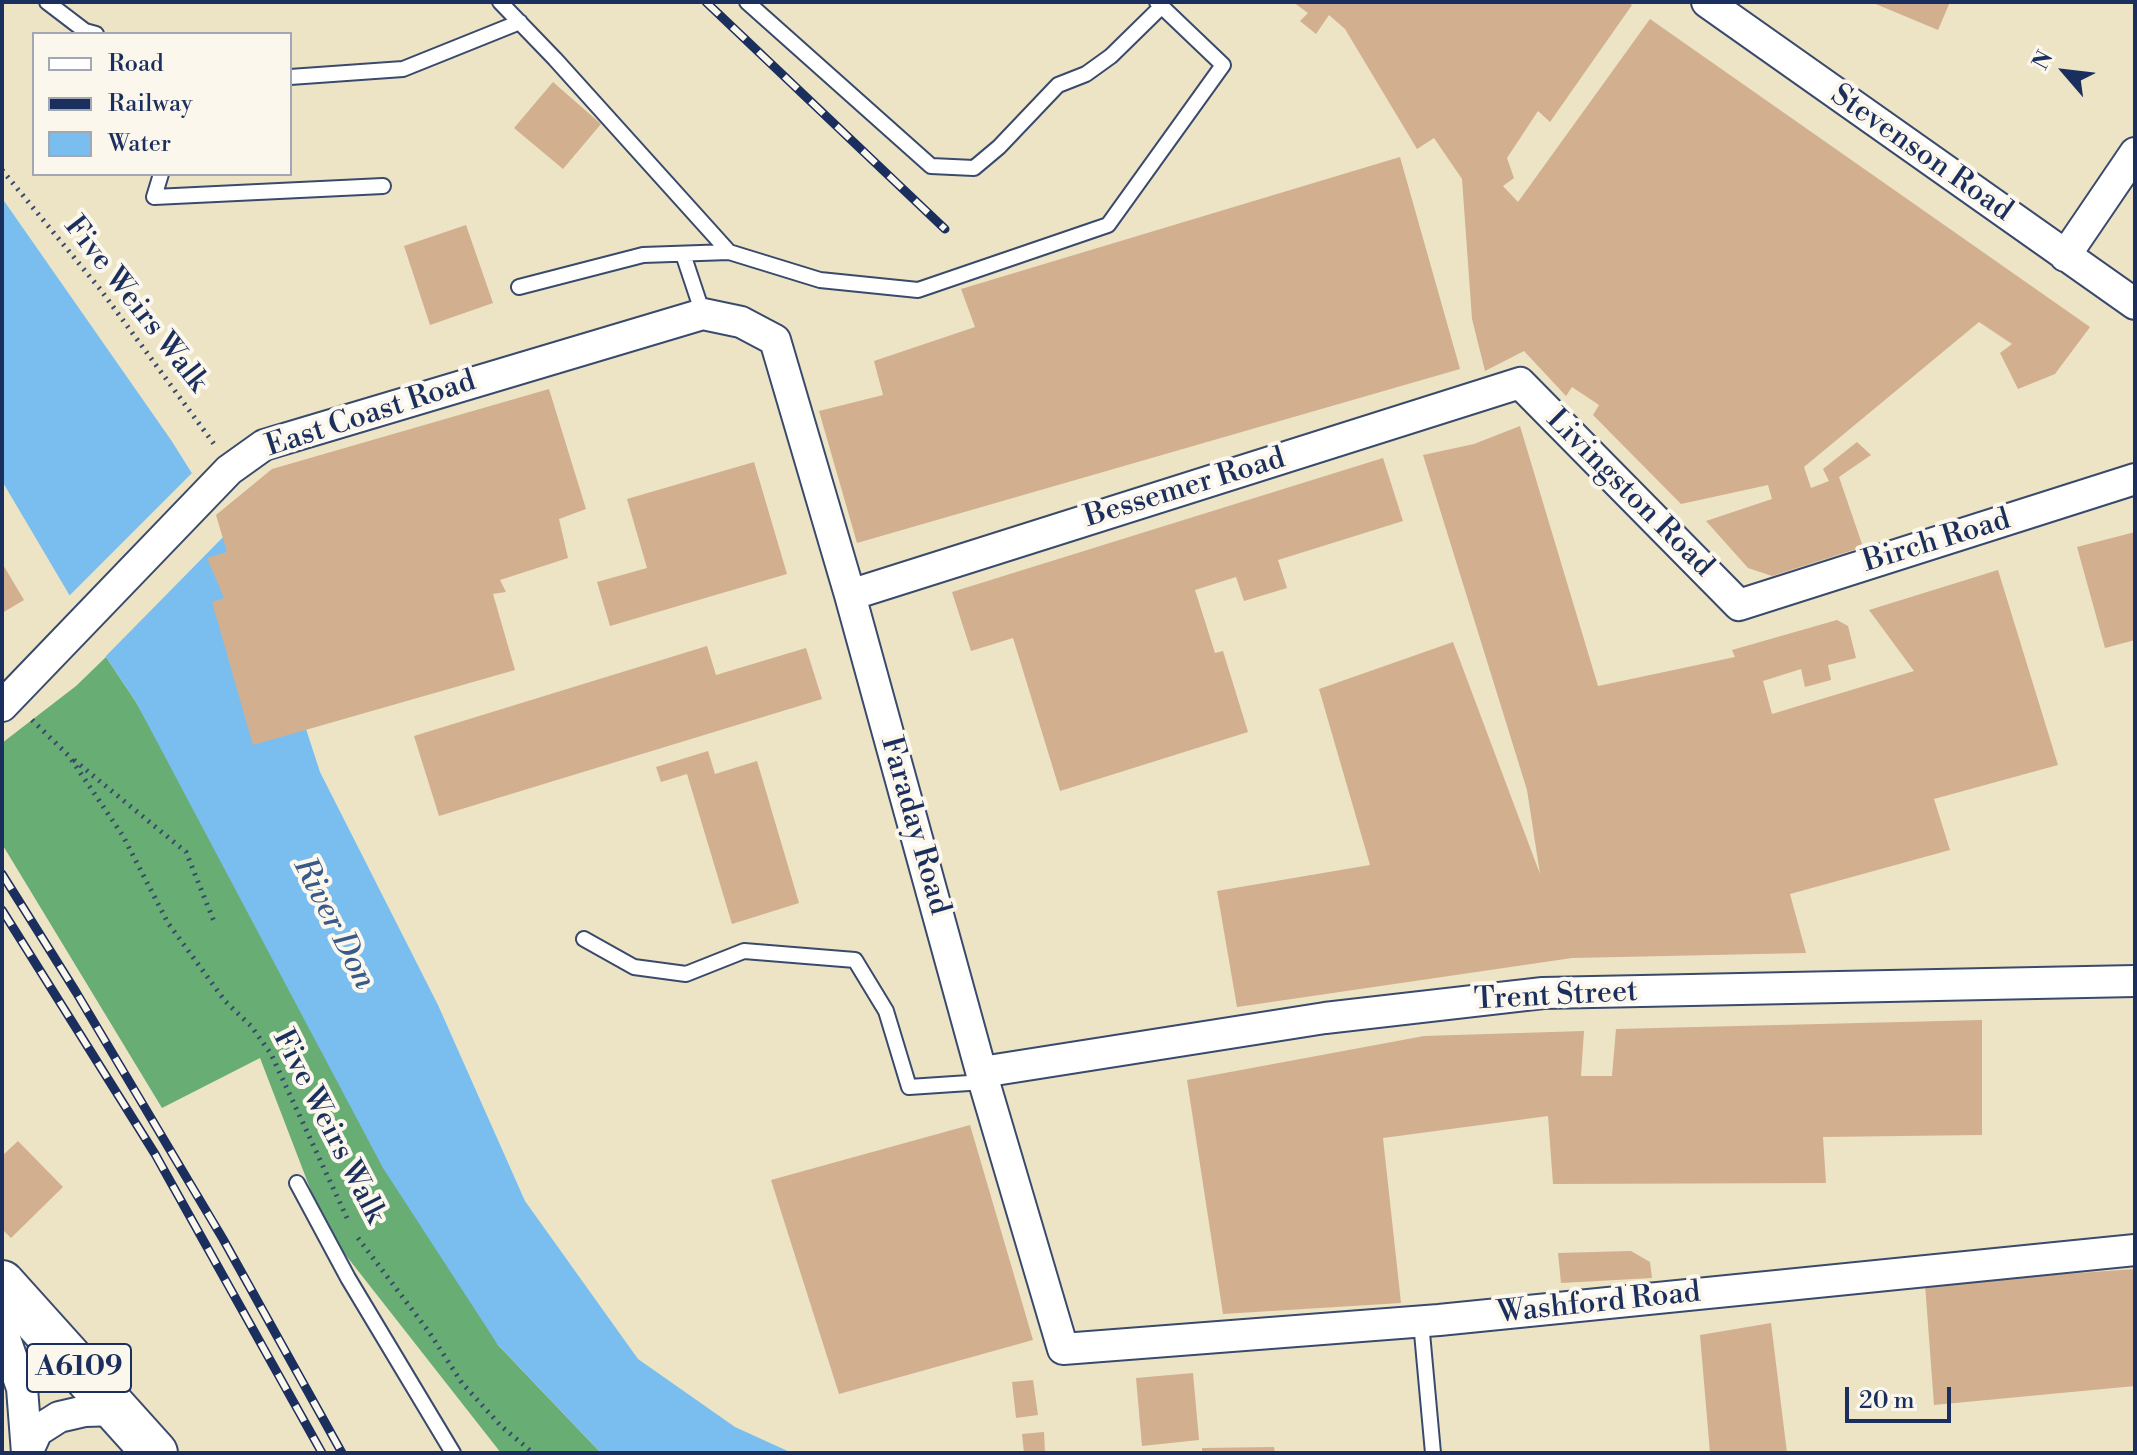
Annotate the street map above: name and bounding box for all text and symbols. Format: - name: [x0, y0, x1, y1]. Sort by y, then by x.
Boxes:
- legend: [32, 32, 292, 176]
- north arrow: [2025, 32, 2105, 112]
- text: N: [2027, 46, 2059, 75]
- text: Road: [108, 49, 164, 79]
- street label: Stevenson Road: [1823, 78, 2019, 230]
- text: Railway: [108, 89, 193, 119]
- text: Water: [108, 129, 171, 159]
- street label: Five Weirs Walk: [55, 210, 215, 400]
- street label: East Coast Road: [262, 364, 480, 466]
- street label: Livingston Road: [1538, 403, 1720, 585]
- street label: Bessemer Road: [1080, 441, 1290, 537]
- street label: Birch Road: [1859, 503, 2015, 581]
- street label: Faraday Road: [871, 733, 957, 919]
- water label: River Don: [283, 852, 383, 996]
- street label: Trent Street: [1473, 975, 1639, 1019]
- street label: Five Weirs Walk: [264, 1024, 392, 1230]
- street label: Washford Road: [1496, 1275, 1702, 1333]
- road number: A6109: [27, 1344, 131, 1392]
- scale bar: [1849, 1371, 1955, 1421]
- text: 20 m: [1859, 1386, 1915, 1416]

